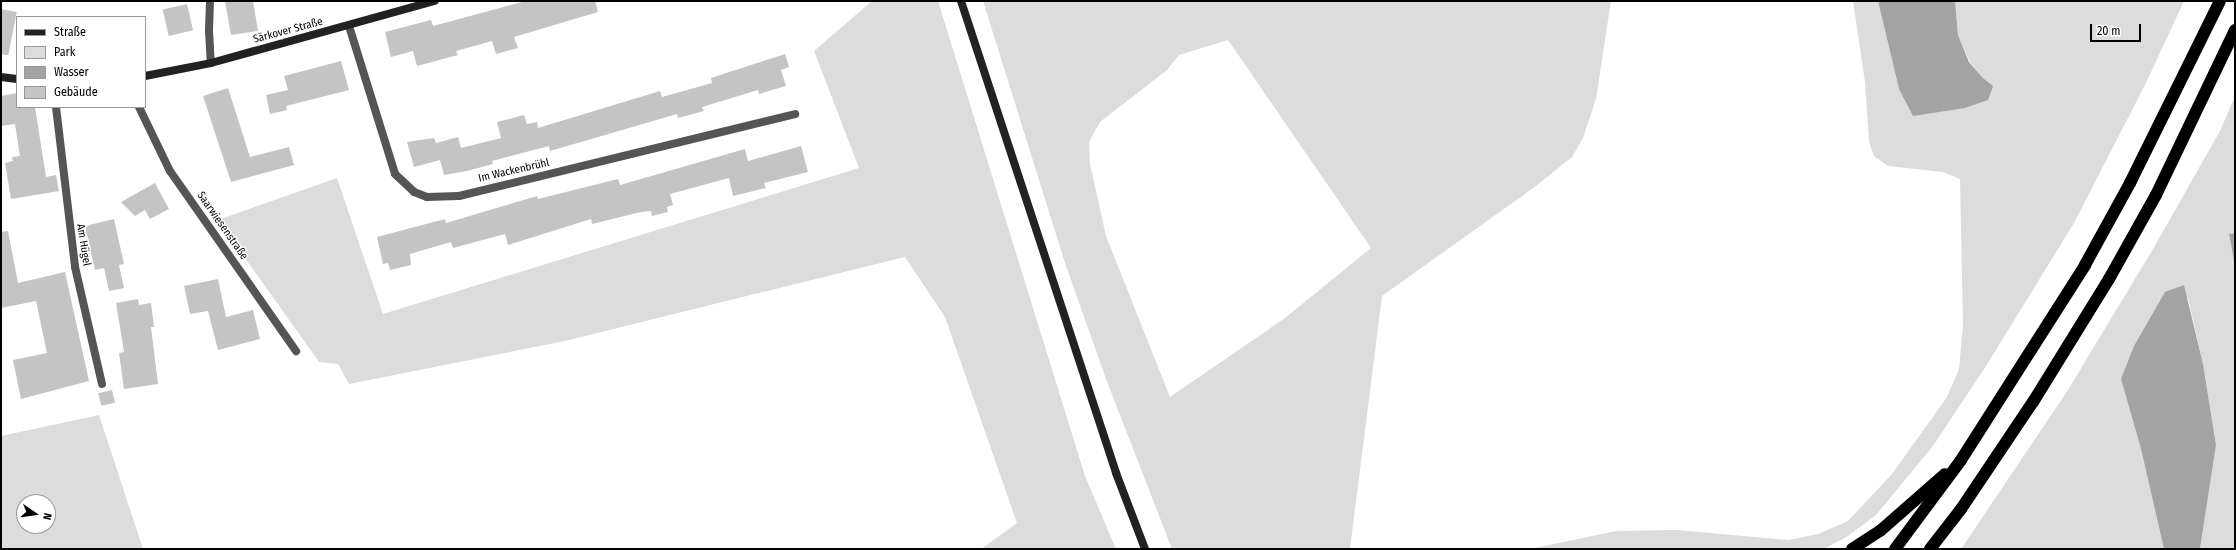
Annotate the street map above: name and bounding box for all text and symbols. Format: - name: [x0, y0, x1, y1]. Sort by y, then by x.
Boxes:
- street label: Särkover Straße: [252, 15, 324, 47]
- legend: [16, 16, 146, 108]
- scale bar: [2092, 16, 2143, 42]
- text: 20 m: [2097, 24, 2121, 38]
- text: Straße: [54, 25, 86, 39]
- text: Park: [54, 45, 75, 59]
- text: Wasser: [54, 65, 89, 79]
- text: Gebäude: [54, 85, 98, 99]
- street label: Im Wackenbrühl: [477, 156, 551, 186]
- street label: Saarwiesenstraße: [194, 190, 250, 262]
- street label: Am Hügel: [73, 223, 93, 267]
- north arrow: [16, 494, 56, 534]
- text: N: [40, 512, 54, 521]

